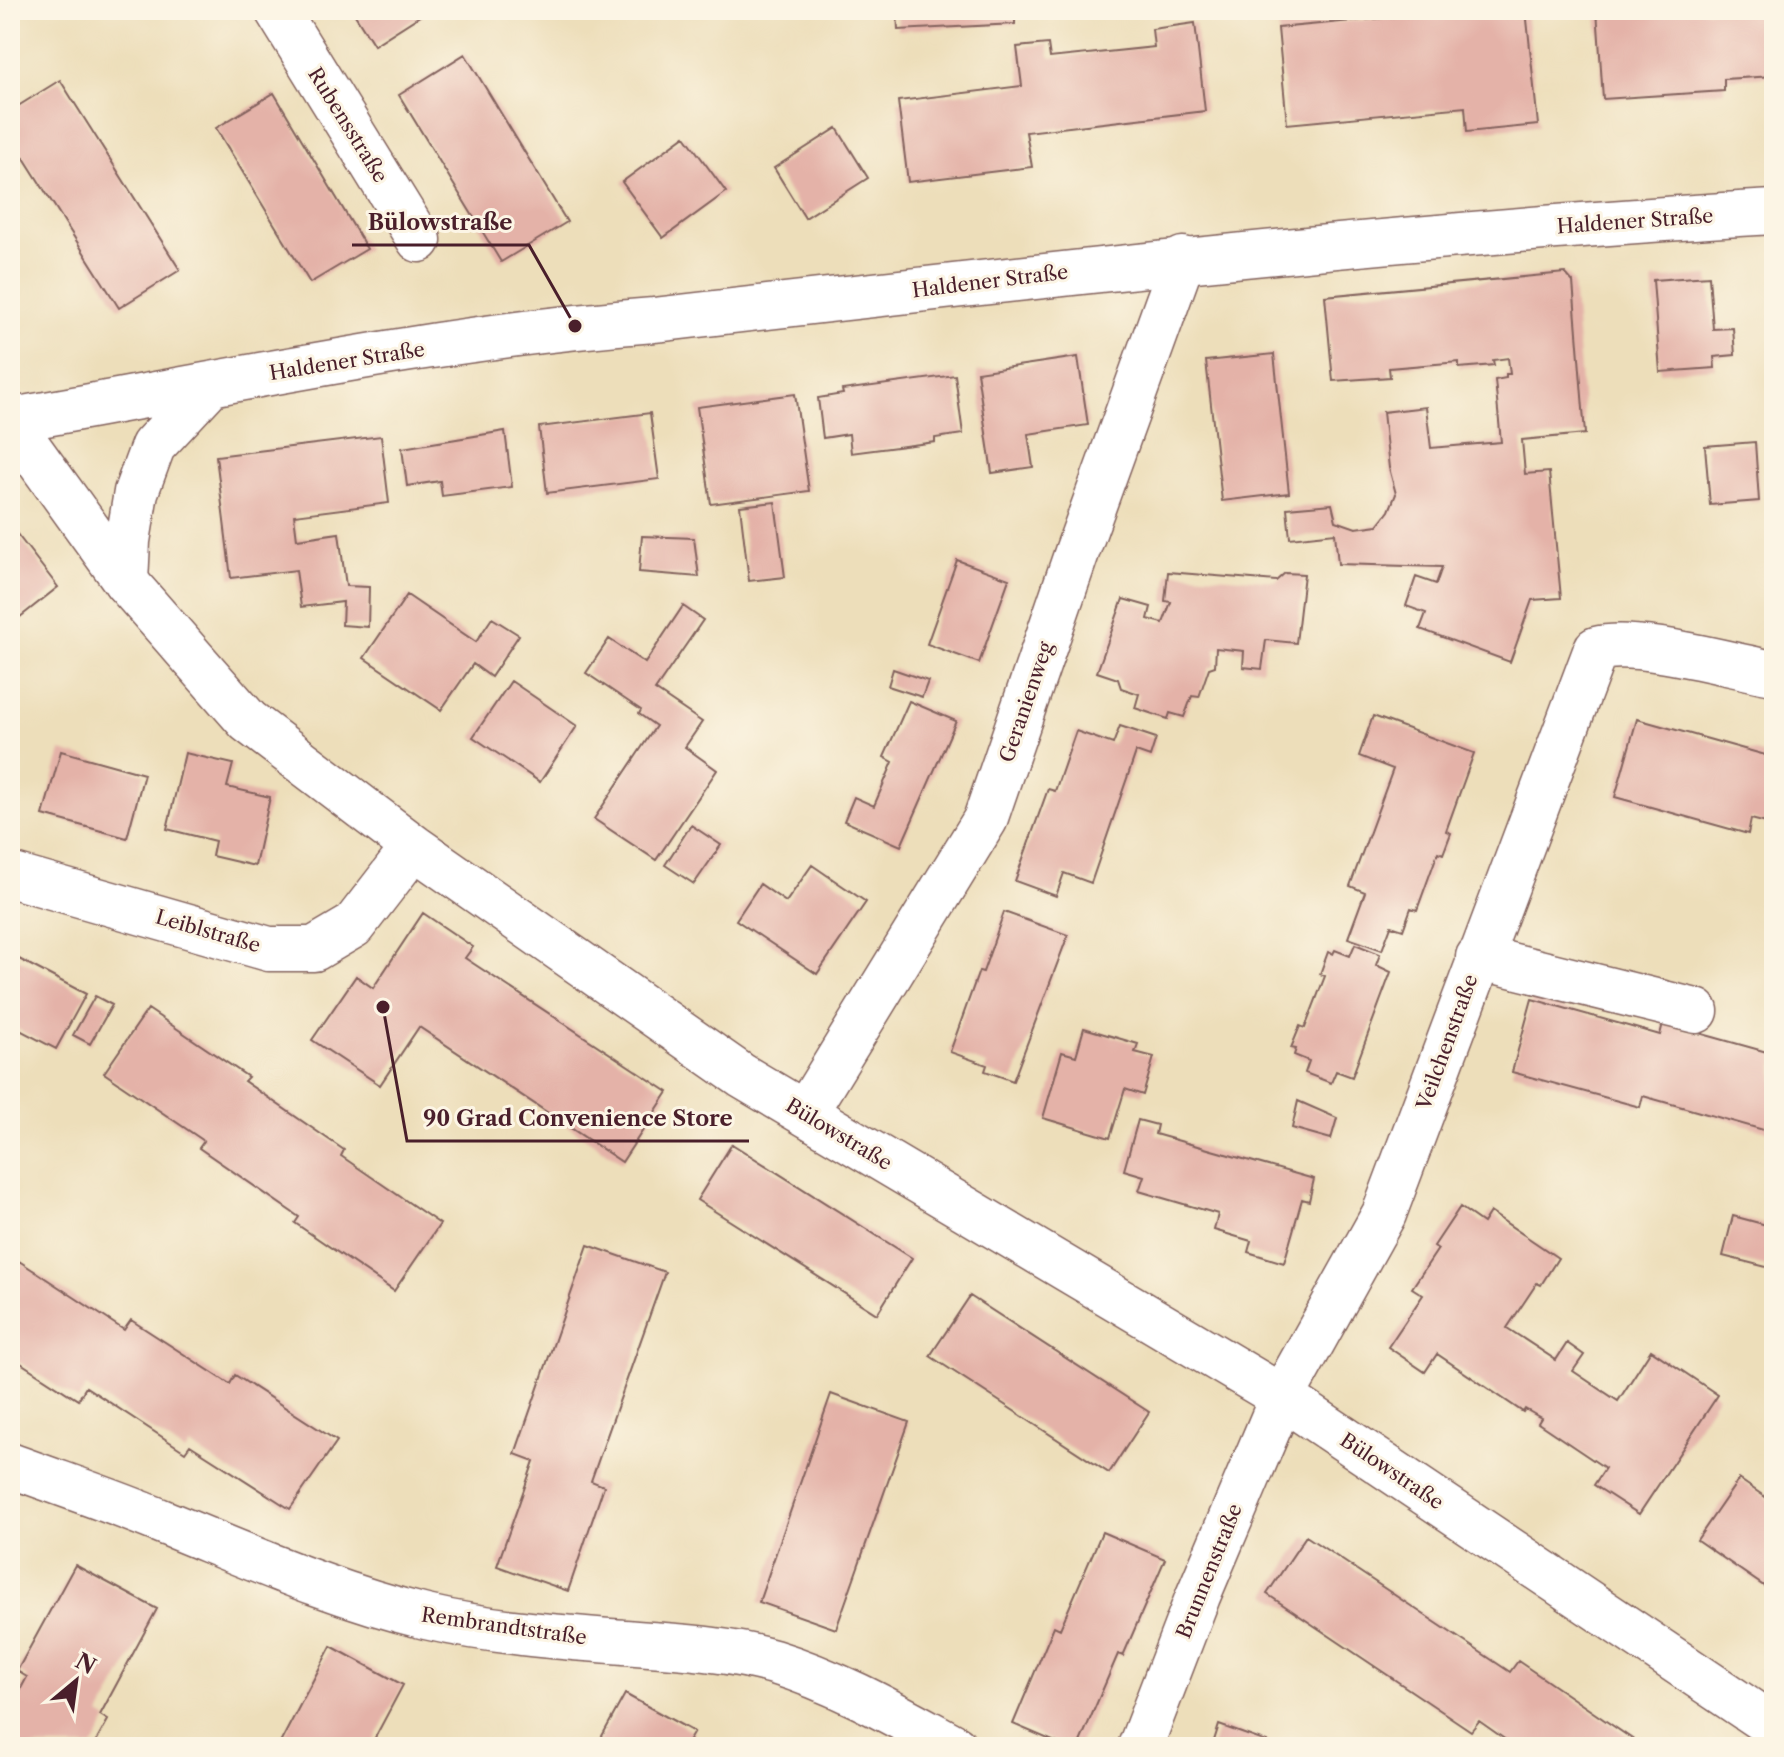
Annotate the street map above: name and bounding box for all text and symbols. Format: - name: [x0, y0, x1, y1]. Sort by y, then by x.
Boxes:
- street label: Rubensstraße: [303, 63, 393, 187]
- callout: Bülowstraße: [352, 199, 529, 245]
- street label: Haldener Straße: [1556, 204, 1714, 238]
- text: Bülowstraße: [368, 209, 512, 236]
- street label: Haldener Straße: [911, 260, 1069, 302]
- street label: Haldener Straße: [268, 337, 426, 385]
- street label: Geranienweg: [994, 638, 1058, 765]
- street label: Leiblstraße: [153, 905, 263, 957]
- street label: Veilchenstraße: [1411, 971, 1483, 1114]
- street label: Bülowstraße: [782, 1093, 896, 1175]
- callout: 90 Grad Convenience Store: [407, 1095, 749, 1141]
- text: 90 Grad Convenience Store: [423, 1105, 733, 1132]
- street label: Bülowstraße: [1336, 1428, 1448, 1514]
- street label: Brunnenstraße: [1171, 1500, 1247, 1642]
- street label: Rembrandtstraße: [420, 1603, 588, 1649]
- north arrow: [36, 1641, 116, 1721]
- text: N: [71, 1648, 100, 1680]

